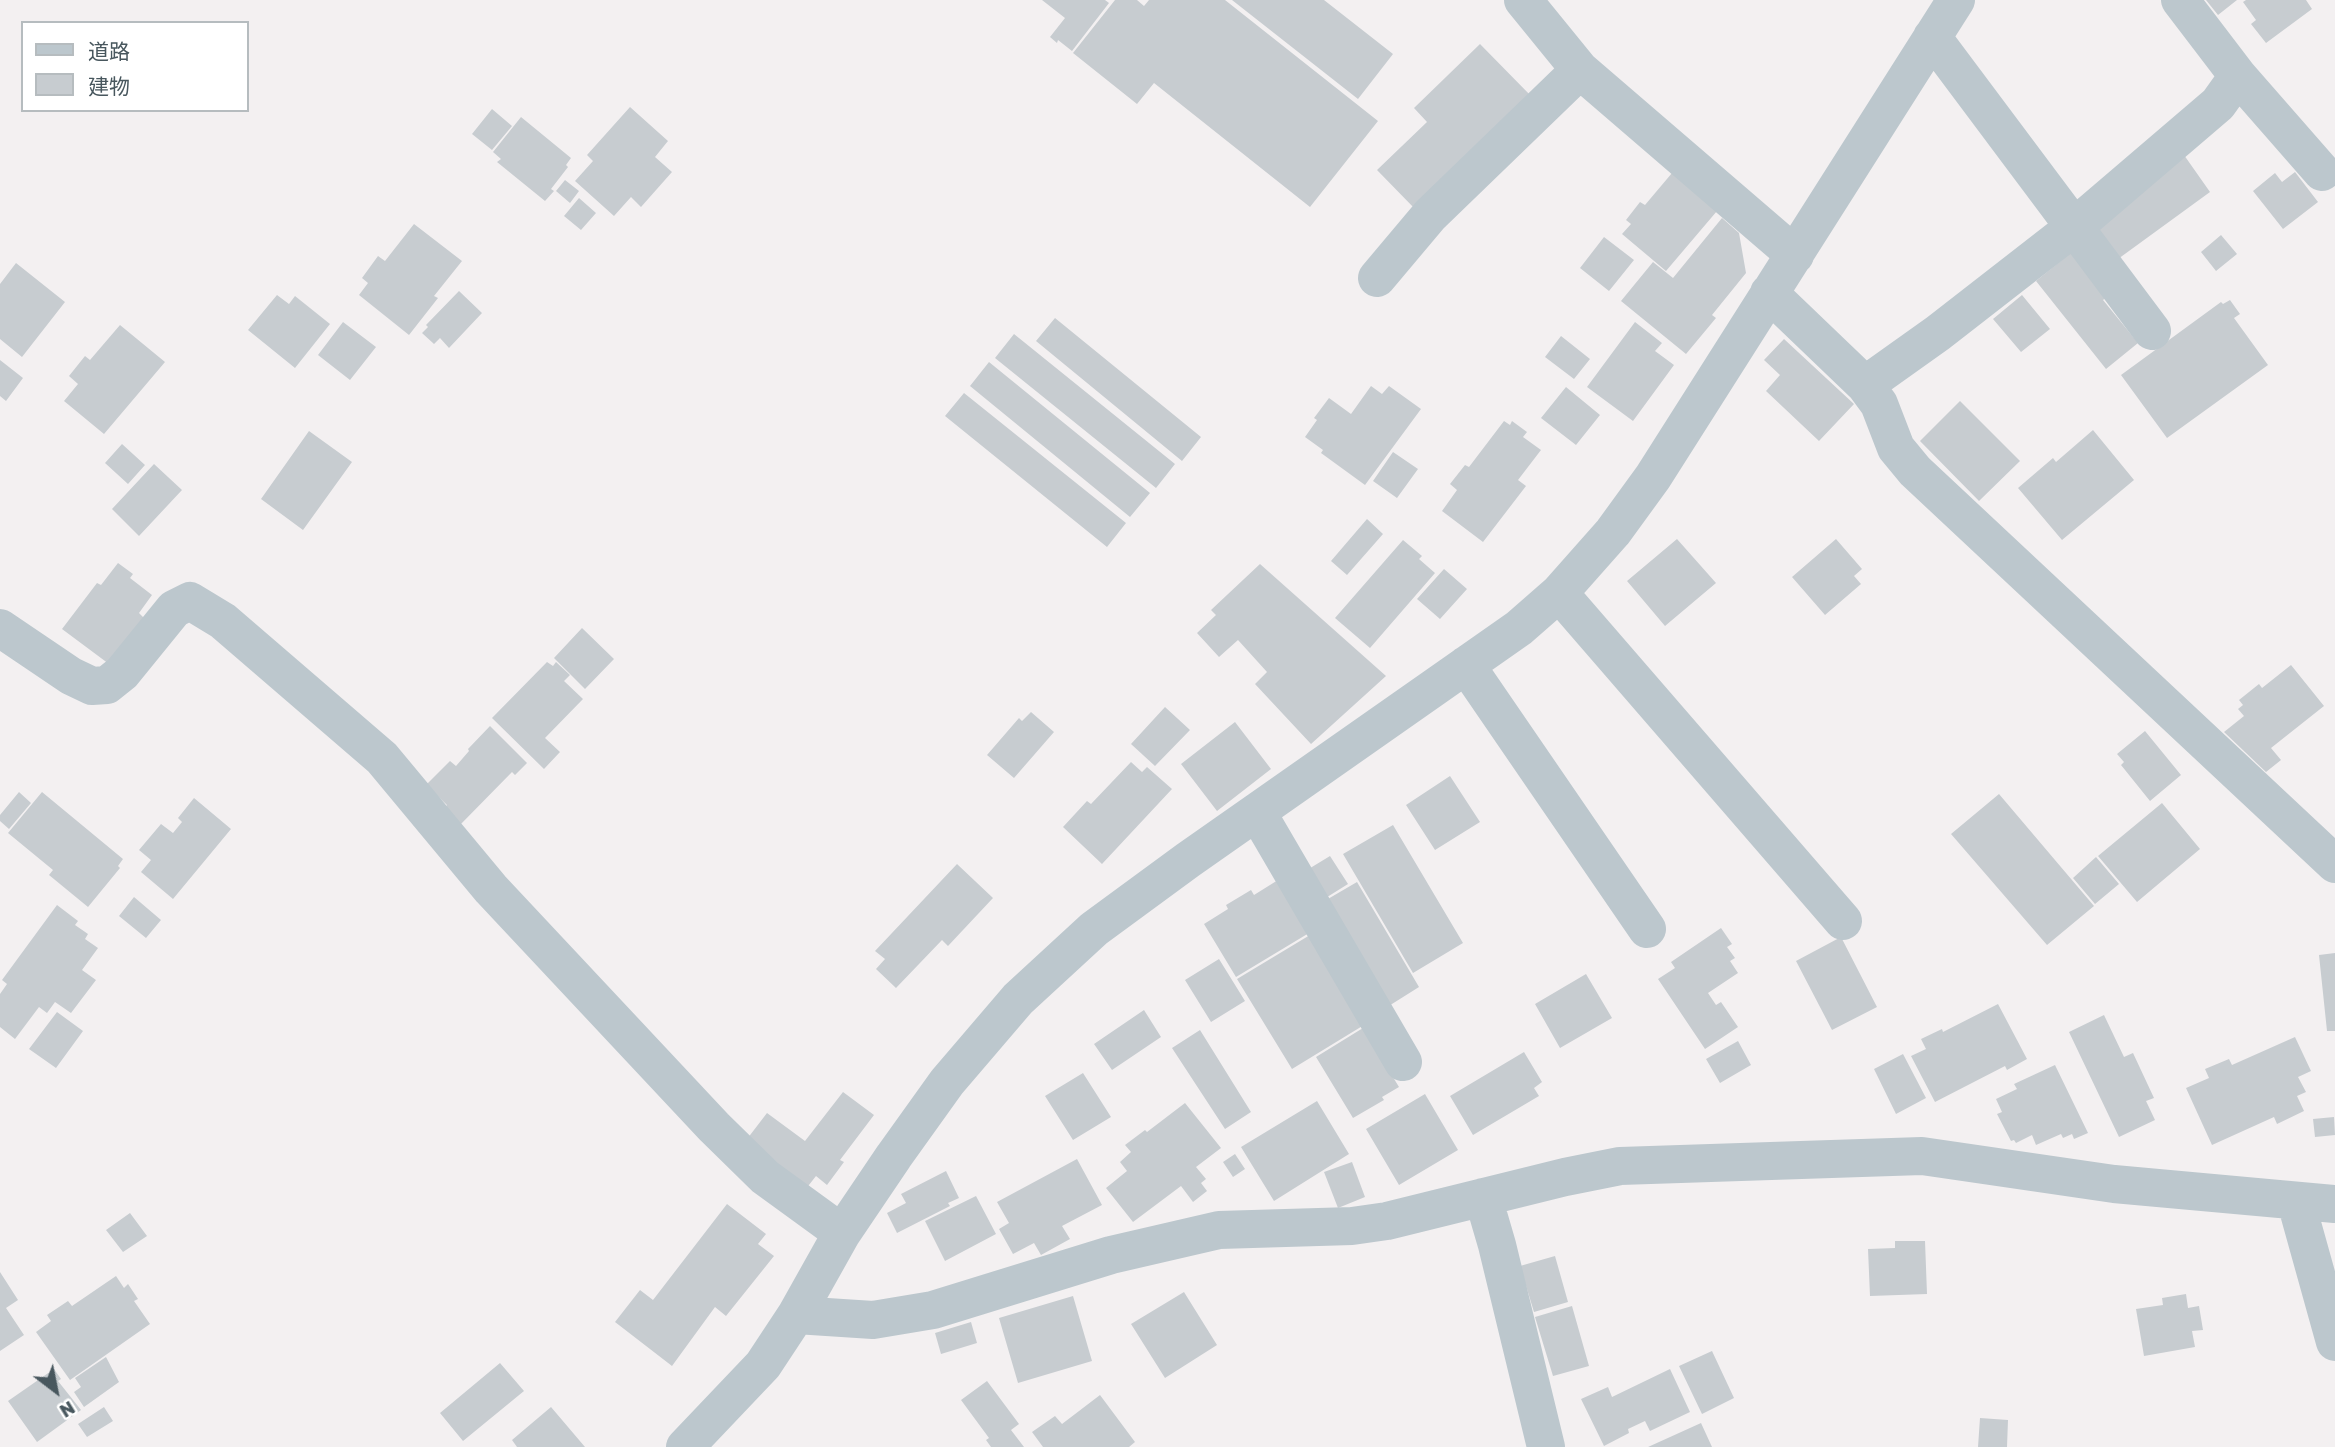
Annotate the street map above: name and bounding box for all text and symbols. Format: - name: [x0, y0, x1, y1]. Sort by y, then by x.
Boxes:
- legend: [21, 21, 248, 112]
- text: 道路: [88, 39, 130, 64]
- text: 建物: [88, 74, 130, 99]
- north arrow: [21, 1356, 91, 1426]
- text: N: [56, 1396, 79, 1423]

